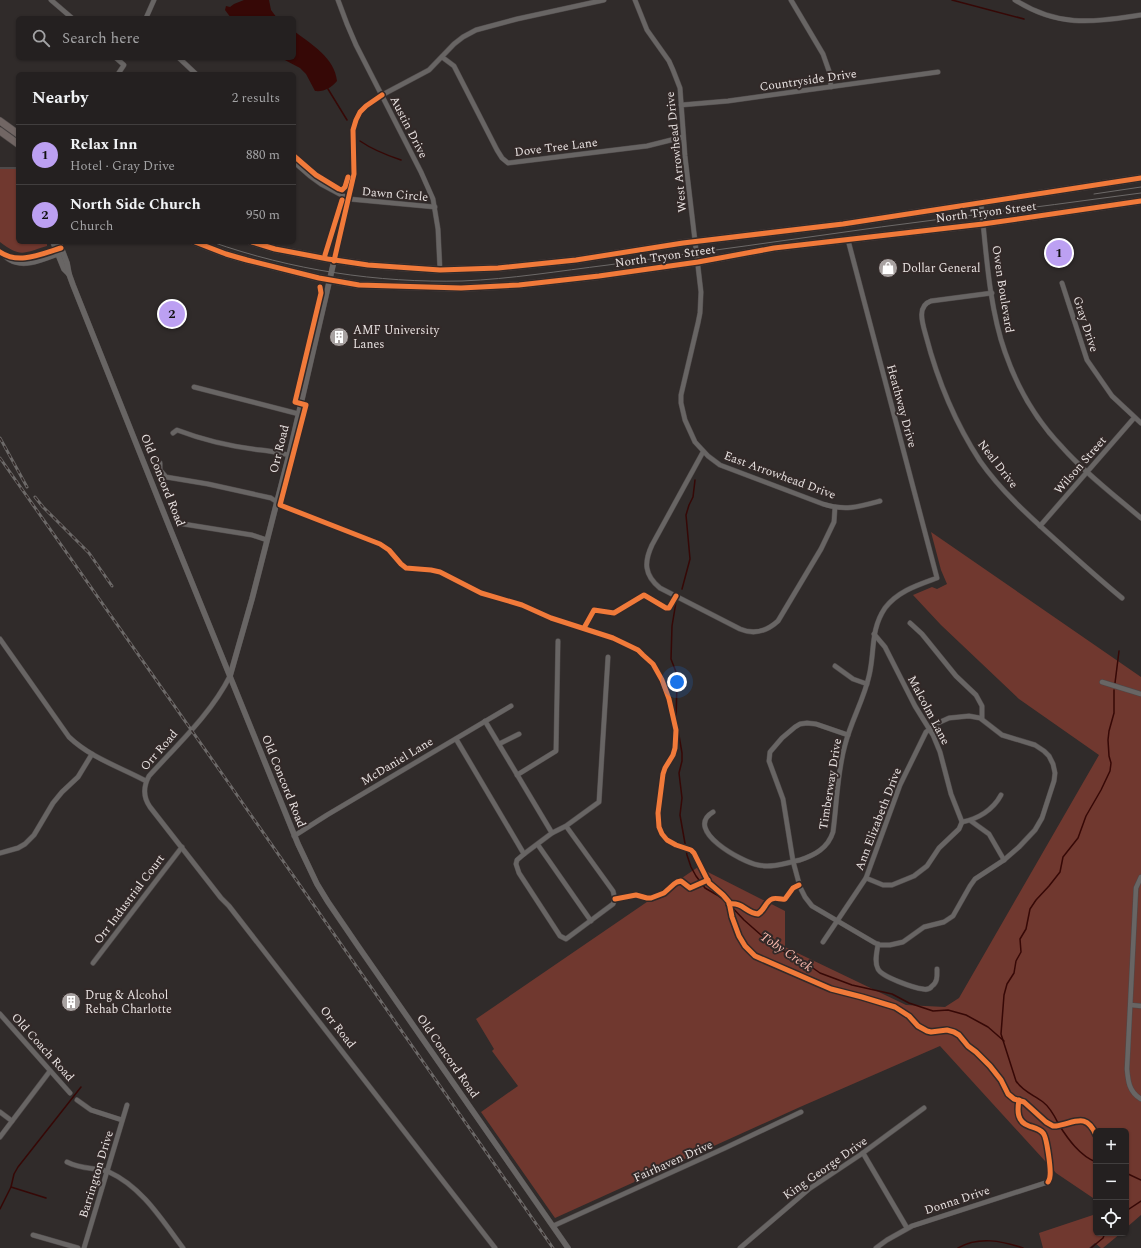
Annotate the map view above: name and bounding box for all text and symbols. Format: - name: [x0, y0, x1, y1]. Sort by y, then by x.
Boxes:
- search box: [16, 16, 296, 60]
- icon: search: [30, 27, 52, 49]
- text: Search here: [62, 27, 140, 50]
- street label: Countryside Drive: [758, 64, 858, 97]
- text: Nearby: [32, 85, 88, 111]
- text: 2 results: [232, 88, 280, 108]
- street label: West Arrowhead Drive: [661, 90, 692, 213]
- street label: Austin Drive: [385, 93, 433, 162]
- text: Relax Inn: [70, 133, 138, 156]
- street label: Dove Tree Lane: [513, 133, 599, 162]
- text: 1: [41, 145, 49, 165]
- text: 880 m: [246, 145, 280, 165]
- text: Hotel · Gray Drive: [70, 156, 175, 176]
- street label: Dawn Circle: [361, 182, 429, 207]
- text: North Side Church: [70, 193, 201, 216]
- street label: North Tryon Street: [935, 197, 1037, 228]
- text: 2: [41, 205, 49, 225]
- text: 950 m: [246, 205, 280, 225]
- text: Church: [70, 216, 113, 236]
- pin: 1: [1046, 238, 1072, 268]
- street label: North Tryon Street: [614, 240, 717, 273]
- street label: Owen Boulevard: [986, 244, 1019, 335]
- shop icon: Dollar General: [877, 257, 899, 279]
- place label: Dollar General: [902, 259, 981, 278]
- street label: Gray Drive: [1068, 294, 1104, 355]
- pin: 2: [159, 299, 185, 329]
- place label: AMF University Lanes: [353, 321, 441, 354]
- building icon: AMF University Lanes: [328, 326, 350, 348]
- street label: Heathway Drive: [881, 362, 922, 450]
- street label: Orr Road: [264, 423, 295, 475]
- street label: Old Concord Road: [135, 431, 190, 530]
- street label: Wilson Street: [1050, 432, 1111, 499]
- street label: Neal Drive: [973, 436, 1023, 493]
- street label: East Arrowhead Drive: [721, 446, 839, 505]
- your location: [667, 672, 687, 692]
- street label: Malcolm Lane: [902, 672, 955, 748]
- street label: Orr Road: [136, 725, 183, 775]
- street label: Old Concord Road: [256, 732, 311, 831]
- street label: McDaniel Lane: [357, 732, 437, 791]
- street label: Timberway Drive: [814, 737, 847, 831]
- street label: Ann Elizabeth Drive: [850, 765, 907, 873]
- street label: Orr Industrial Court: [89, 850, 170, 948]
- water label: Toby Creek: [756, 927, 817, 977]
- place label: Drug & Alcohol Rehab Charlotte: [85, 986, 172, 1019]
- building icon: Drug & Alcohol Rehab Charlotte: [60, 991, 82, 1013]
- street label: Orr Road: [315, 1002, 360, 1053]
- street label: Old Coach Road: [7, 1009, 79, 1086]
- street label: Old Concord Road: [411, 1010, 484, 1102]
- street label: Barrington Drive: [74, 1128, 119, 1220]
- map controls: [1093, 1128, 1129, 1236]
- button: +: [1093, 1128, 1129, 1164]
- street label: King George Drive: [779, 1132, 872, 1205]
- street label: Fairhaven Drive: [630, 1135, 716, 1187]
- button: −: [1093, 1164, 1129, 1200]
- street label: Donna Drive: [922, 1181, 993, 1220]
- button: locate: [1093, 1200, 1129, 1236]

